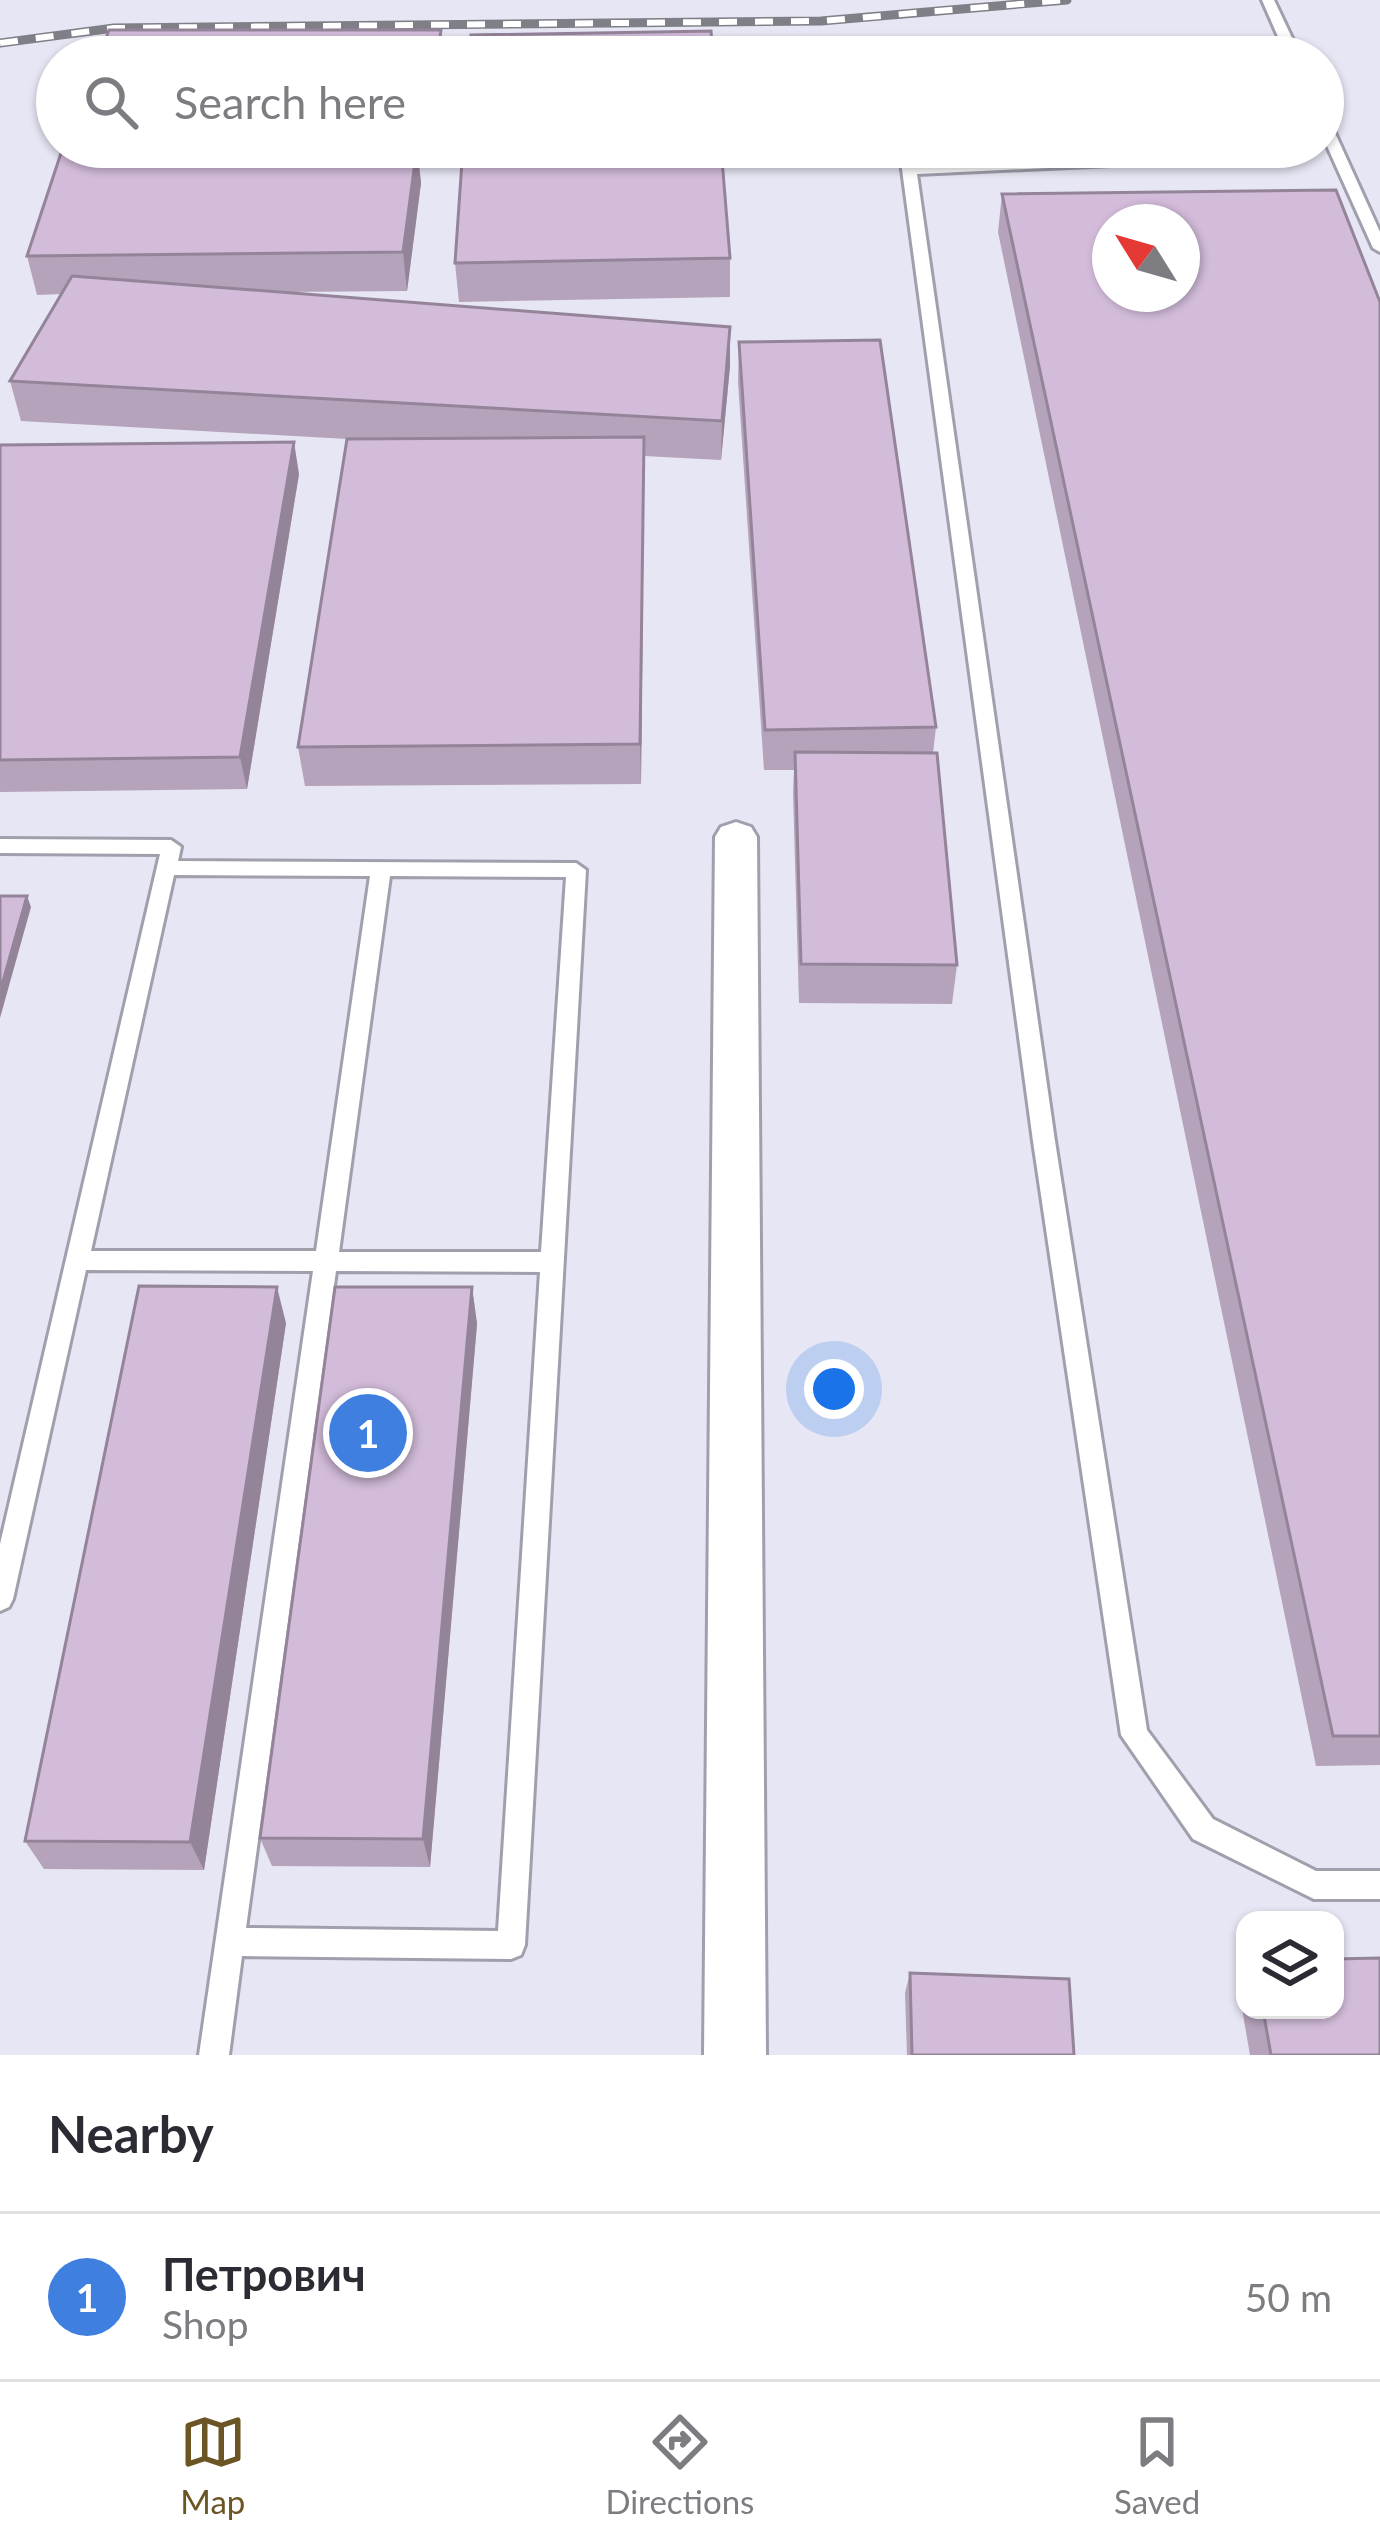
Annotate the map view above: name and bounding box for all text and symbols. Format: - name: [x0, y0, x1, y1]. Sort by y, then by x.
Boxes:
- search box: [36, 36, 1344, 168]
- icon: search: [78, 69, 144, 135]
- text: Search here: [174, 75, 406, 129]
- north arrow: [1092, 204, 1200, 312]
- your location: [804, 1359, 864, 1419]
- pin: 1: [329, 1388, 407, 1478]
- map controls: [1236, 1911, 1344, 2019]
- button: layers: [1236, 1911, 1344, 2019]
- text: Nearby: [48, 2103, 214, 2164]
- text: Петрович: [162, 2247, 366, 2301]
- text: 1: [76, 2274, 98, 2320]
- text: 50 m: [1245, 2274, 1332, 2320]
- text: Shop: [162, 2301, 249, 2347]
- tab: Map: [180, 2409, 246, 2521]
- tab: Directions: [605, 2409, 754, 2521]
- tab: Saved: [1114, 2409, 1200, 2521]

